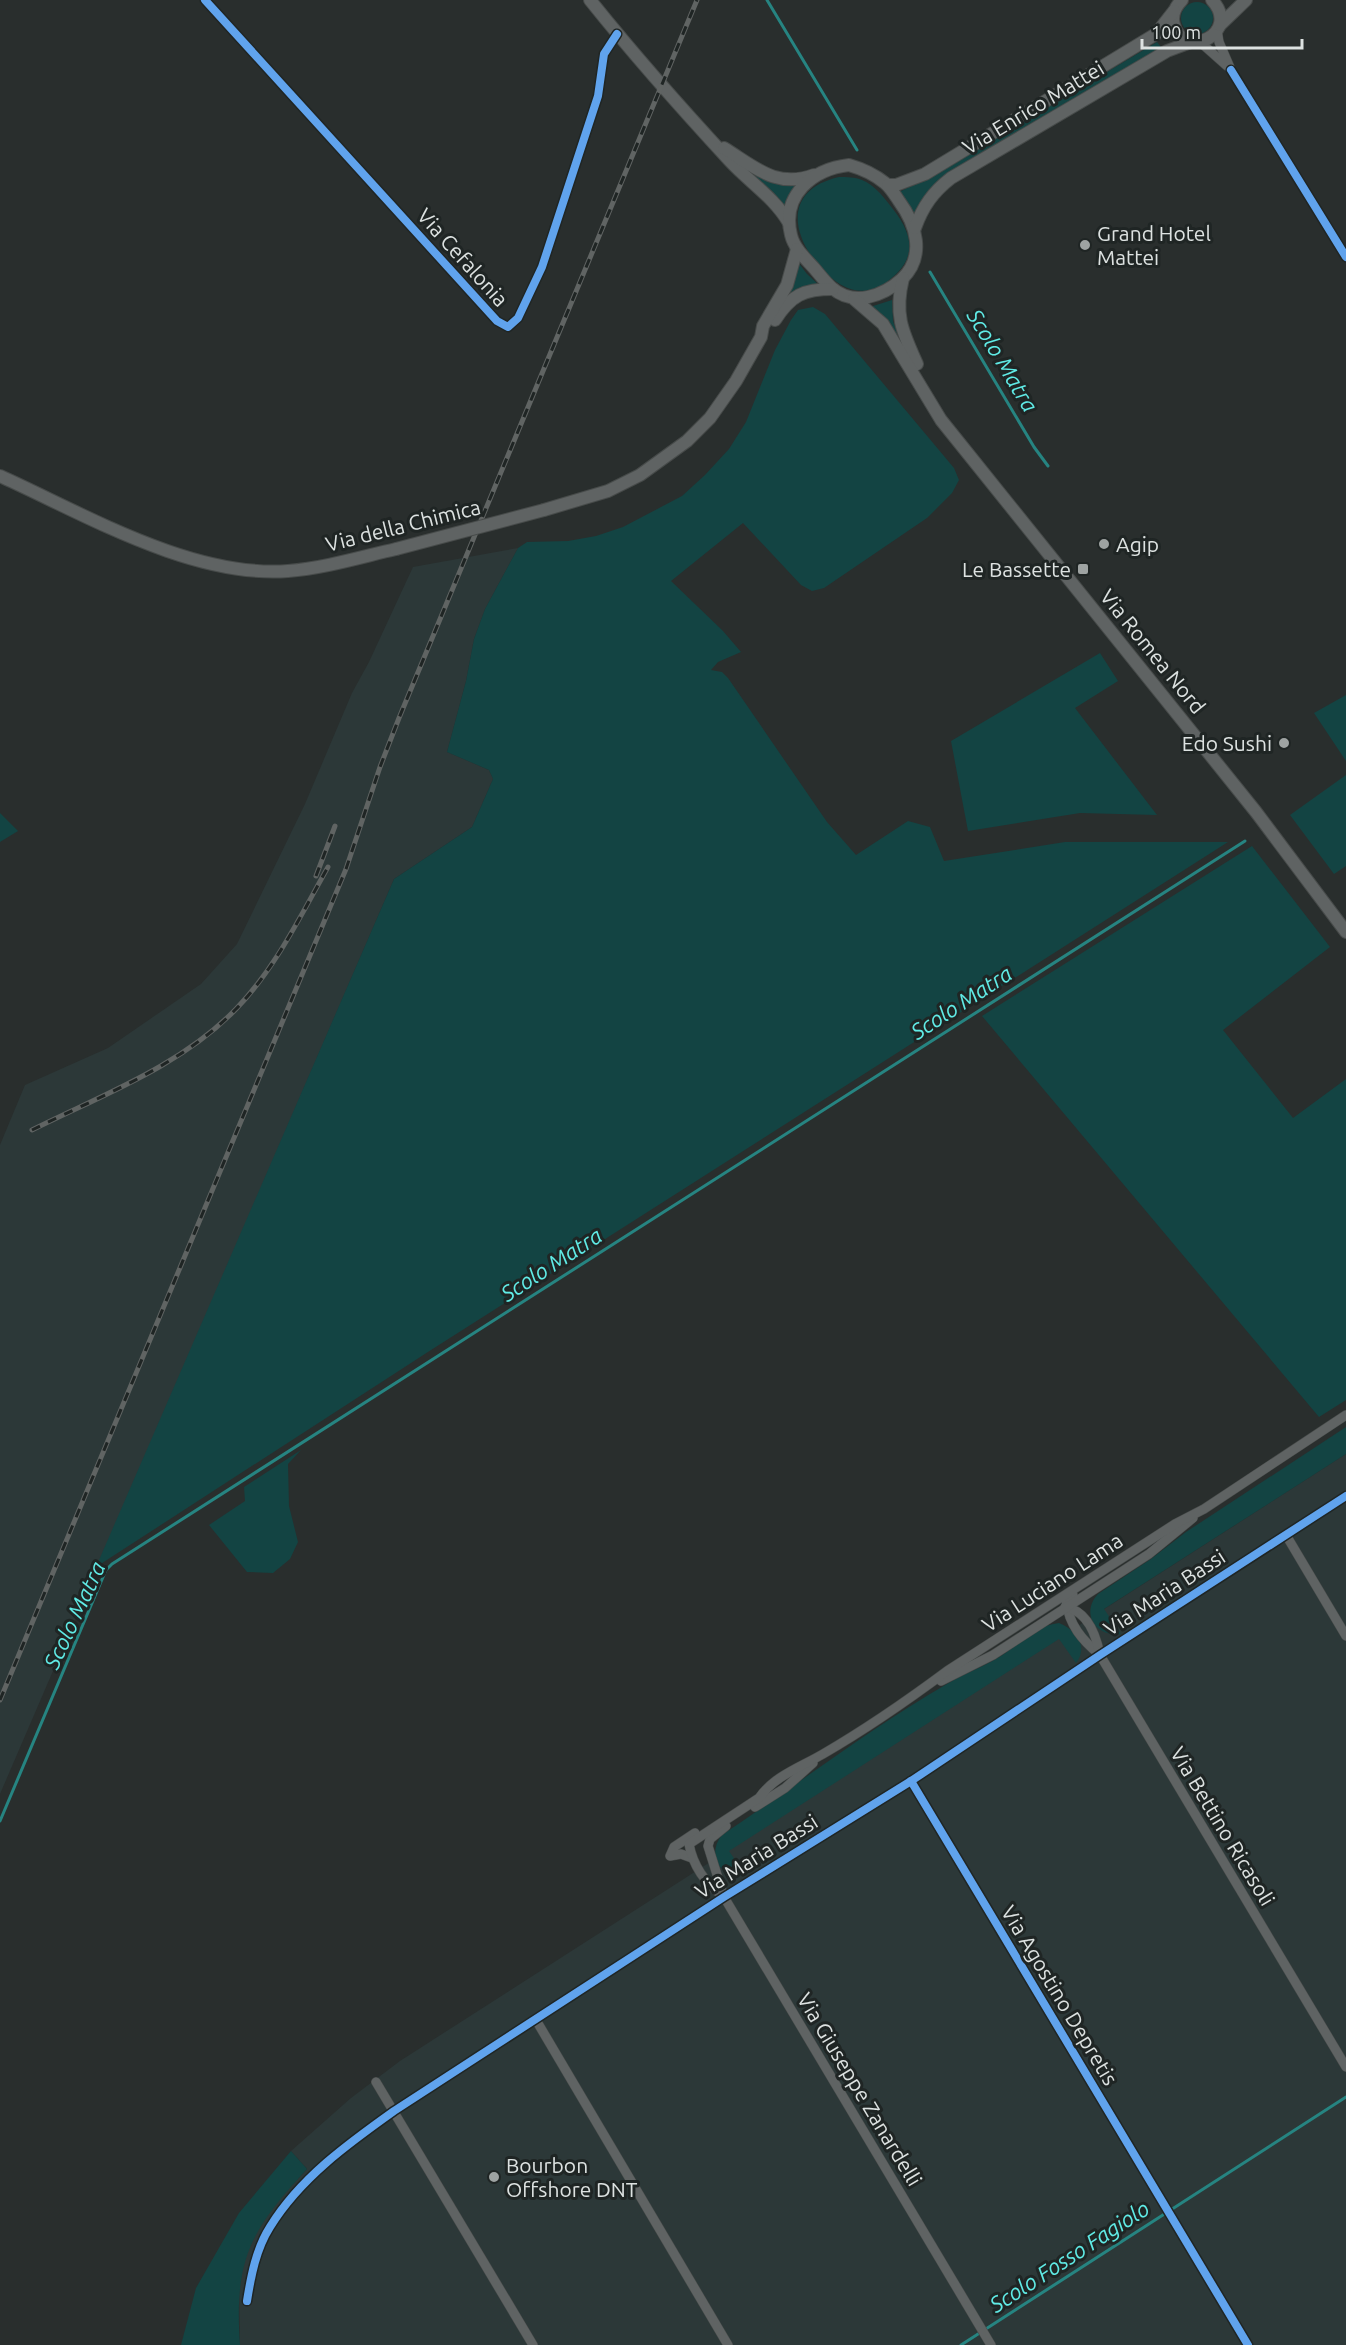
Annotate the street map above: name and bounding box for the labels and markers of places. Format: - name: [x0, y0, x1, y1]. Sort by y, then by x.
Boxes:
- place label: Grand Hotel Mattei: [1097, 221, 1211, 269]
- marker: Grand Hotel Mattei: [1078, 238, 1092, 252]
- place label: Agip: [1116, 532, 1159, 556]
- marker: Agip: [1097, 537, 1111, 551]
- place label: Le Bassette: [962, 557, 1071, 581]
- marker: Le Bassette: [1076, 562, 1090, 576]
- place label: Edo Sushi: [1182, 731, 1272, 755]
- marker: Edo Sushi: [1277, 736, 1291, 750]
- place label: Bourbon Offshore DNT: [506, 2153, 638, 2201]
- marker: Bourbon Offshore DNT: [487, 2170, 501, 2184]

